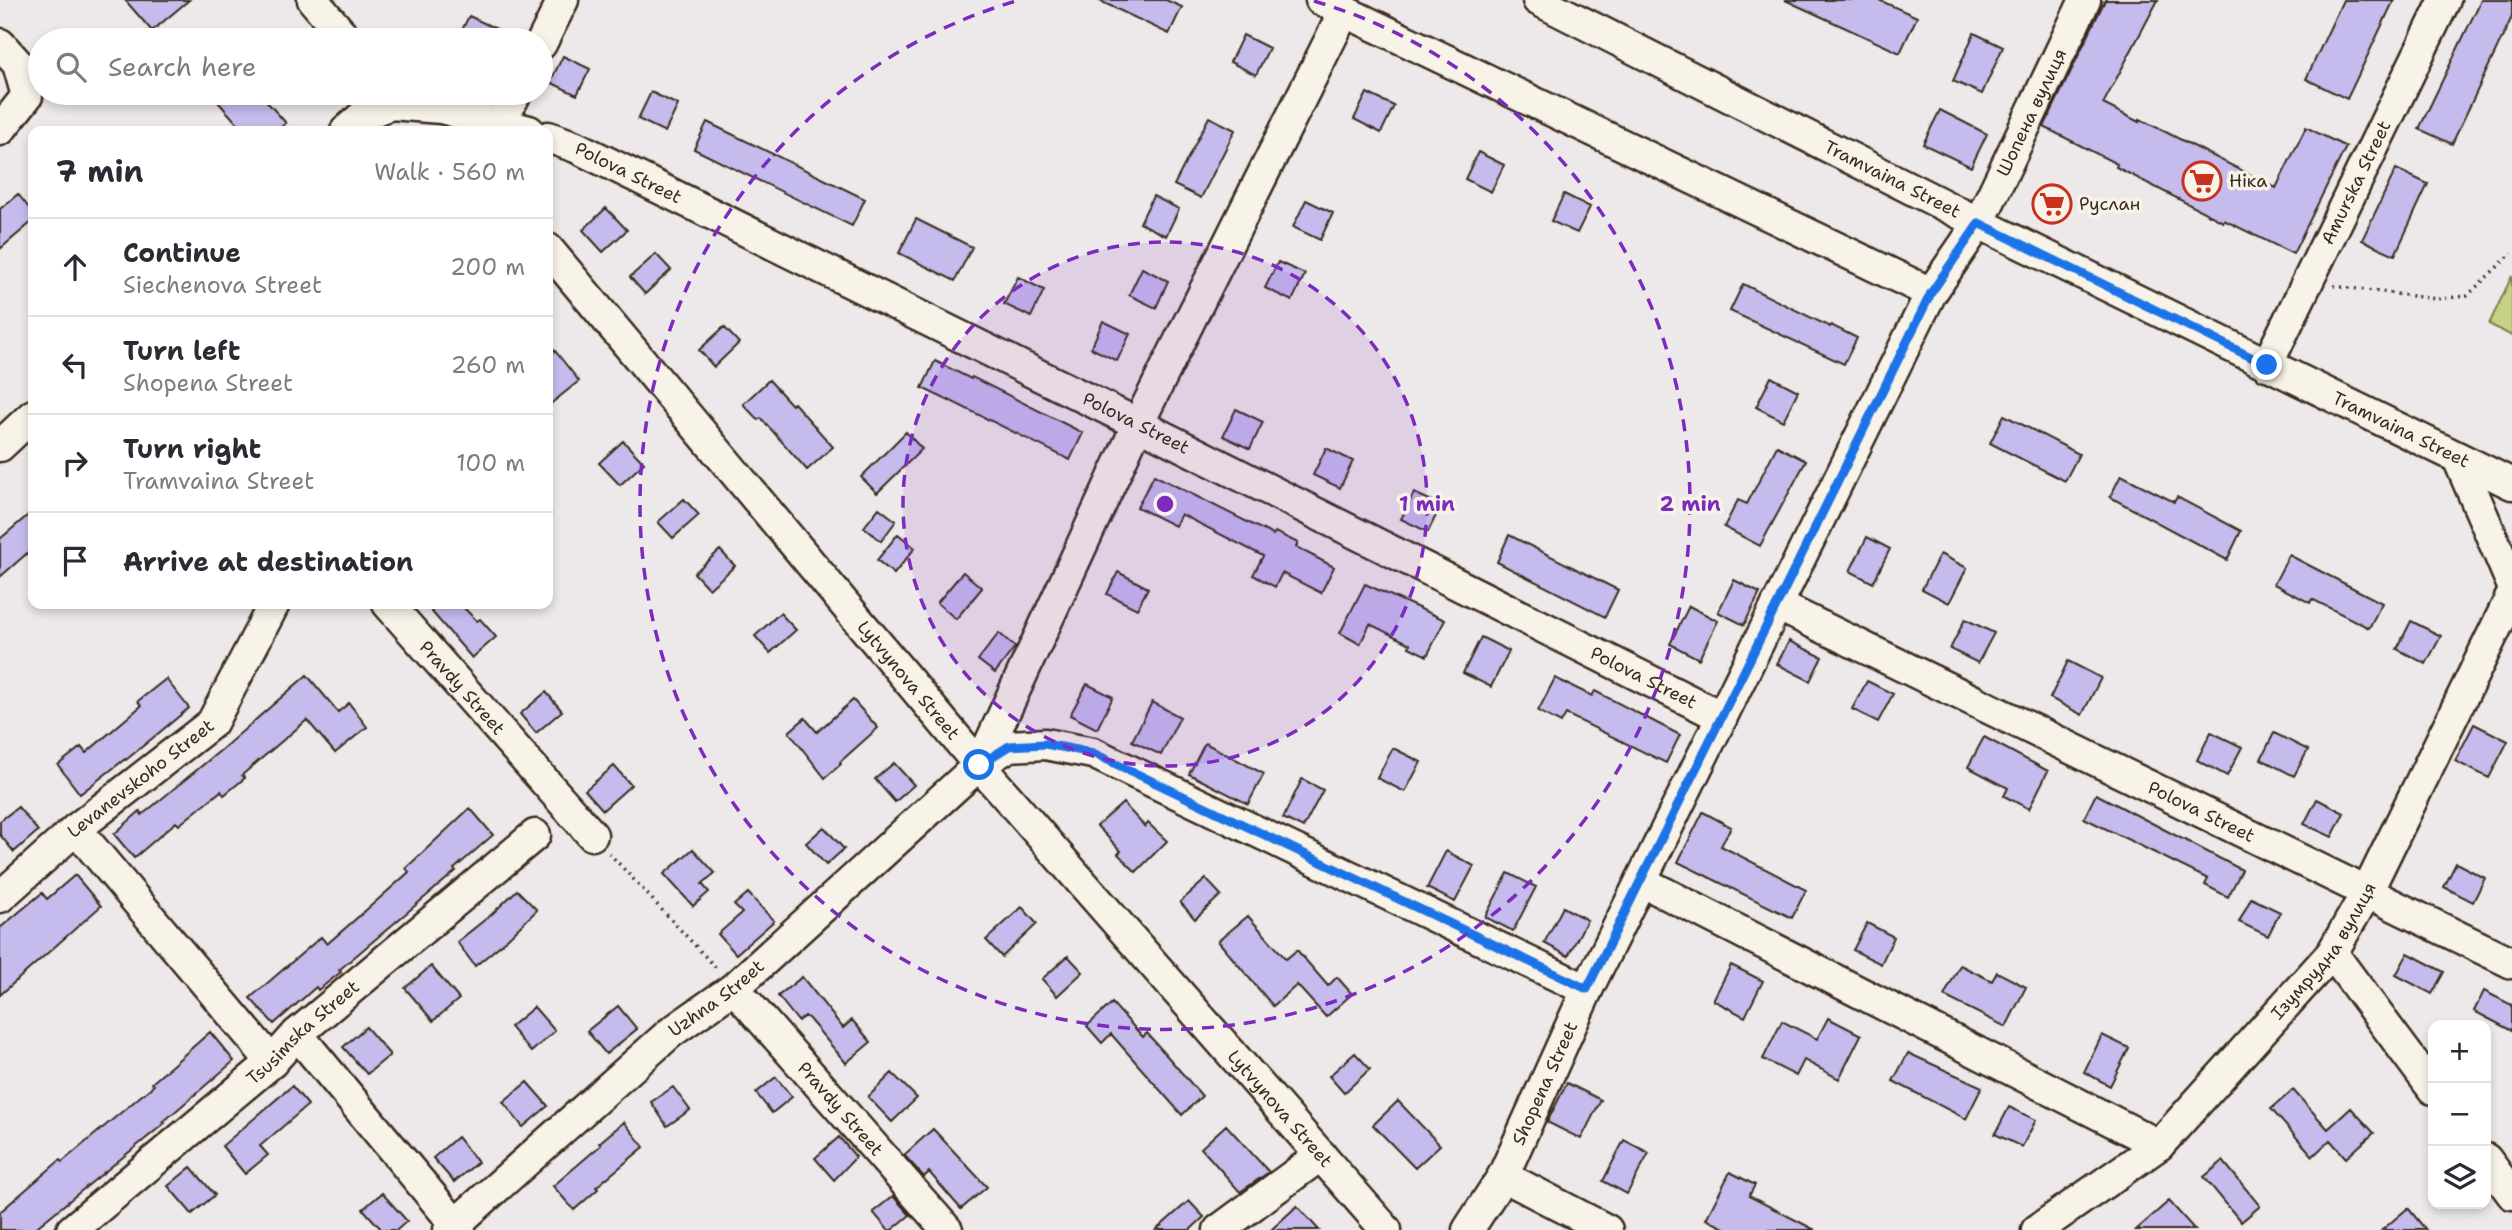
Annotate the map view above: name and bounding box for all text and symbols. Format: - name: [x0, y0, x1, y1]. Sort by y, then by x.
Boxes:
- search box: [28, 28, 553, 105]
- street label: Шопена вулиця: [1991, 45, 2072, 180]
- icon: search: [52, 48, 90, 86]
- text: Search here: [108, 49, 257, 84]
- street label: Amurska Street: [2316, 116, 2396, 249]
- street label: Tramvaina Street: [1820, 135, 1965, 224]
- street label: Polova Street: [571, 136, 686, 209]
- text: 7 min: [56, 151, 143, 192]
- text: Walk · 560 m: [374, 157, 525, 187]
- supermarket icon: Ніка: [2181, 160, 2223, 202]
- place label: Ніка: [2229, 169, 2267, 193]
- supermarket icon: Руслан: [2031, 183, 2073, 225]
- place label: Руслан: [2079, 192, 2140, 216]
- text: Continue: [123, 235, 241, 270]
- icon: ahead: [56, 248, 94, 286]
- text: 200 m: [450, 252, 525, 282]
- text: Siechenova Street: [123, 270, 322, 300]
- text: Turn left: [123, 333, 240, 368]
- icon: left: [56, 346, 94, 384]
- route end: [2251, 349, 2282, 380]
- text: 260 m: [451, 350, 525, 380]
- text: Shopena Street: [123, 368, 293, 398]
- street label: Tramvaina Street: [2328, 386, 2474, 473]
- street label: Polova Street: [1079, 387, 1193, 460]
- text: Turn right: [123, 431, 261, 466]
- icon: right: [56, 444, 94, 482]
- text: 100 m: [456, 448, 525, 478]
- text: Tramvaina Street: [123, 466, 314, 496]
- text: 1 min: [1399, 490, 1455, 518]
- text: 2 min: [1659, 490, 1721, 518]
- centre of rings: [1153, 492, 1177, 516]
- icon: arrive: [56, 542, 94, 580]
- text: Arrive at destination: [123, 544, 413, 579]
- street label: Lytvynova Street: [852, 616, 965, 745]
- street label: Pravdy Street: [414, 636, 510, 740]
- street label: Polova Street: [1586, 641, 1701, 715]
- street label: Levanevskoho Street: [62, 714, 219, 843]
- route start: [963, 749, 994, 780]
- street label: Polova Street: [2144, 775, 2259, 848]
- street label: Ізумрудна вулиця: [2266, 878, 2382, 1025]
- street label: Uzhna Street: [664, 954, 769, 1042]
- street label: Tsusimska Street: [241, 975, 365, 1090]
- street label: Shopena Street: [1506, 1018, 1583, 1149]
- map controls: [2428, 1020, 2491, 1209]
- button: +: [2428, 1020, 2491, 1083]
- street label: Lytvynova Street: [1222, 1045, 1338, 1172]
- street label: Pravdy Street: [792, 1057, 889, 1161]
- button: −: [2428, 1083, 2491, 1146]
- button: layers: [2428, 1146, 2491, 1209]

